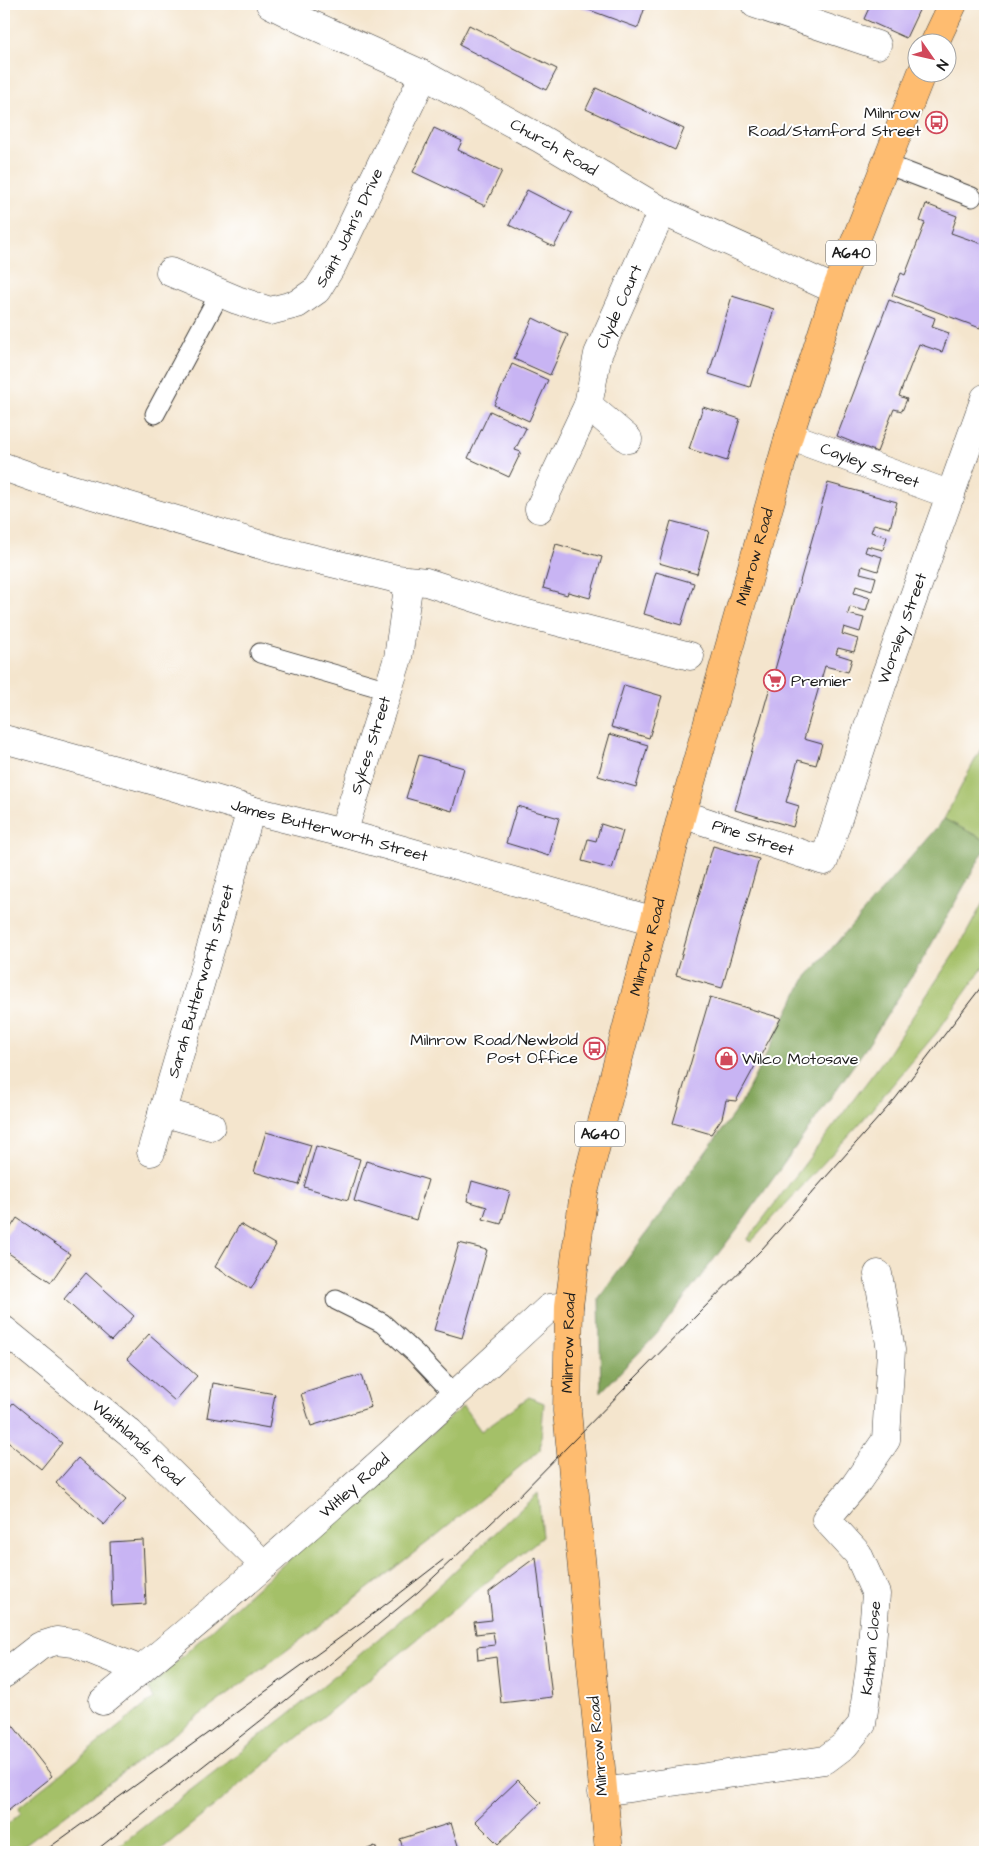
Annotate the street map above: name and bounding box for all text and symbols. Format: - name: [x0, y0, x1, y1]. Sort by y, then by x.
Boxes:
- north arrow: [906, 32, 956, 82]
- text: N: [931, 55, 953, 74]
- place label: Milnrow Road/Stamford Street: [748, 102, 922, 142]
- bus stop icon: Milnrow Road/Stamford Street: [925, 110, 949, 134]
- street label: Church Road: [506, 113, 601, 181]
- street label: Saint John's Drive: [310, 164, 389, 292]
- road number: A640: [826, 240, 876, 266]
- street label: Clyde Court: [591, 261, 648, 352]
- street label: Cayley Street: [817, 437, 923, 494]
- street label: Milnrow Road: [731, 505, 779, 608]
- street label: Worsley Street: [872, 569, 933, 687]
- supermarket icon: Premier: [763, 669, 787, 693]
- place label: Premier: [791, 670, 851, 692]
- street label: Sykes Street: [345, 693, 396, 797]
- street label: James Butterworth Street: [228, 794, 431, 868]
- street label: Pine Street: [709, 814, 798, 862]
- street label: Sarah Butterworth Street: [162, 881, 240, 1080]
- street label: Milnrow Road: [624, 896, 671, 998]
- place label: Milnrow Road/Newbold Post Office: [410, 1029, 578, 1069]
- bus stop icon: Milnrow Road/Newbold Post Office: [582, 1037, 606, 1061]
- shop icon: Wilco Motosave: [714, 1047, 738, 1071]
- place label: Wilco Motosave: [742, 1048, 859, 1070]
- road number: A640: [575, 1122, 625, 1146]
- street label: Milnrow Road: [556, 1292, 582, 1393]
- street label: Waithlands Road: [87, 1395, 189, 1491]
- street label: Witley Road: [315, 1449, 394, 1523]
- street label: Kathan Close: [855, 1600, 886, 1696]
- street label: Milnrow Road: [583, 1695, 613, 1797]

